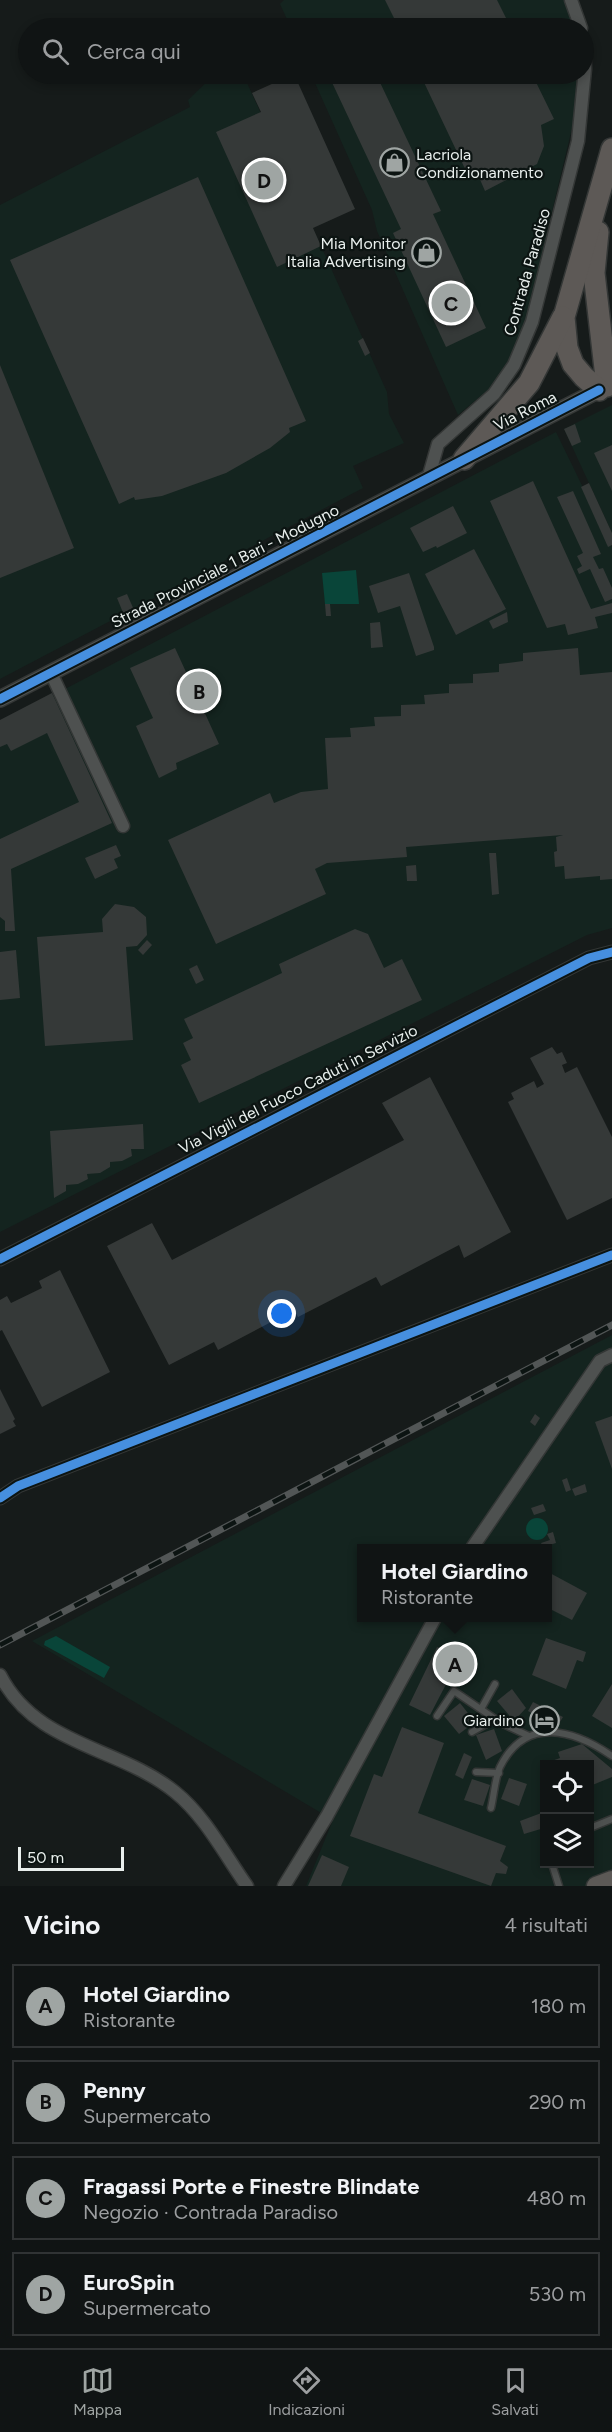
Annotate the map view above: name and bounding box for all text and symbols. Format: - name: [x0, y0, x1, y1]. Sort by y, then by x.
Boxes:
- search box: [18, 18, 594, 84]
- icon: search: [39, 35, 72, 68]
- text: Cerca qui: [87, 38, 181, 65]
- place label: Lacriola Condizionamento: [416, 145, 543, 182]
- shop icon: Lacriola Condizionamento: [379, 147, 411, 179]
- pin: D: [244, 158, 284, 202]
- street label: Contrada Paradiso: [500, 206, 554, 338]
- place label: Mia Monitor Italia Advertising: [287, 234, 407, 271]
- shop icon: Mia Monitor Italia Advertising: [411, 236, 443, 268]
- pin: C: [432, 280, 470, 326]
- street label: Via Roma: [490, 387, 560, 435]
- street label: Strada Provinciale 1 Bari - Modugno: [108, 500, 342, 632]
- pin: B: [180, 668, 218, 714]
- street label: Via Vigili del Fuoco Caduti in Servizio: [175, 1020, 421, 1158]
- your location: [267, 1299, 296, 1328]
- popup: [357, 1544, 552, 1622]
- text: Hotel Giardino: [381, 1558, 528, 1585]
- text: Ristorante: [381, 1585, 473, 1609]
- pin: A: [436, 1642, 474, 1686]
- hotel icon: Giardino: [529, 1704, 561, 1736]
- place label: Giardino: [463, 1711, 524, 1730]
- map controls: [540, 1760, 594, 1868]
- button: locate: [540, 1760, 594, 1814]
- button: layers: [540, 1814, 594, 1868]
- scale bar: [18, 1844, 124, 1872]
- text: 50 m: [27, 1848, 64, 1867]
- text: Vicino: [24, 1909, 100, 1941]
- text: 4 risultati: [504, 1913, 588, 1937]
- text: Hotel Giardino: [83, 1981, 230, 2008]
- text: A: [38, 1994, 53, 2018]
- text: 180 m: [531, 1994, 586, 2018]
- text: Ristorante: [83, 2008, 175, 2032]
- text: Penny: [83, 2077, 146, 2104]
- text: B: [39, 2090, 52, 2114]
- text: 290 m: [529, 2090, 586, 2114]
- text: Supermercato: [83, 2104, 211, 2128]
- text: Fragassi Porte e Finestre Blindate: [83, 2173, 419, 2200]
- text: C: [38, 2186, 53, 2210]
- text: 480 m: [527, 2186, 586, 2210]
- text: Negozio · Contrada Paradiso: [83, 2200, 338, 2224]
- text: EuroSpin: [83, 2269, 174, 2296]
- text: D: [39, 2282, 53, 2306]
- text: 530 m: [529, 2282, 586, 2306]
- text: Supermercato: [83, 2296, 211, 2320]
- tab: Mappa: [73, 2364, 122, 2419]
- tab: Indicazioni: [268, 2364, 345, 2419]
- tab: Salvati: [491, 2364, 539, 2419]

